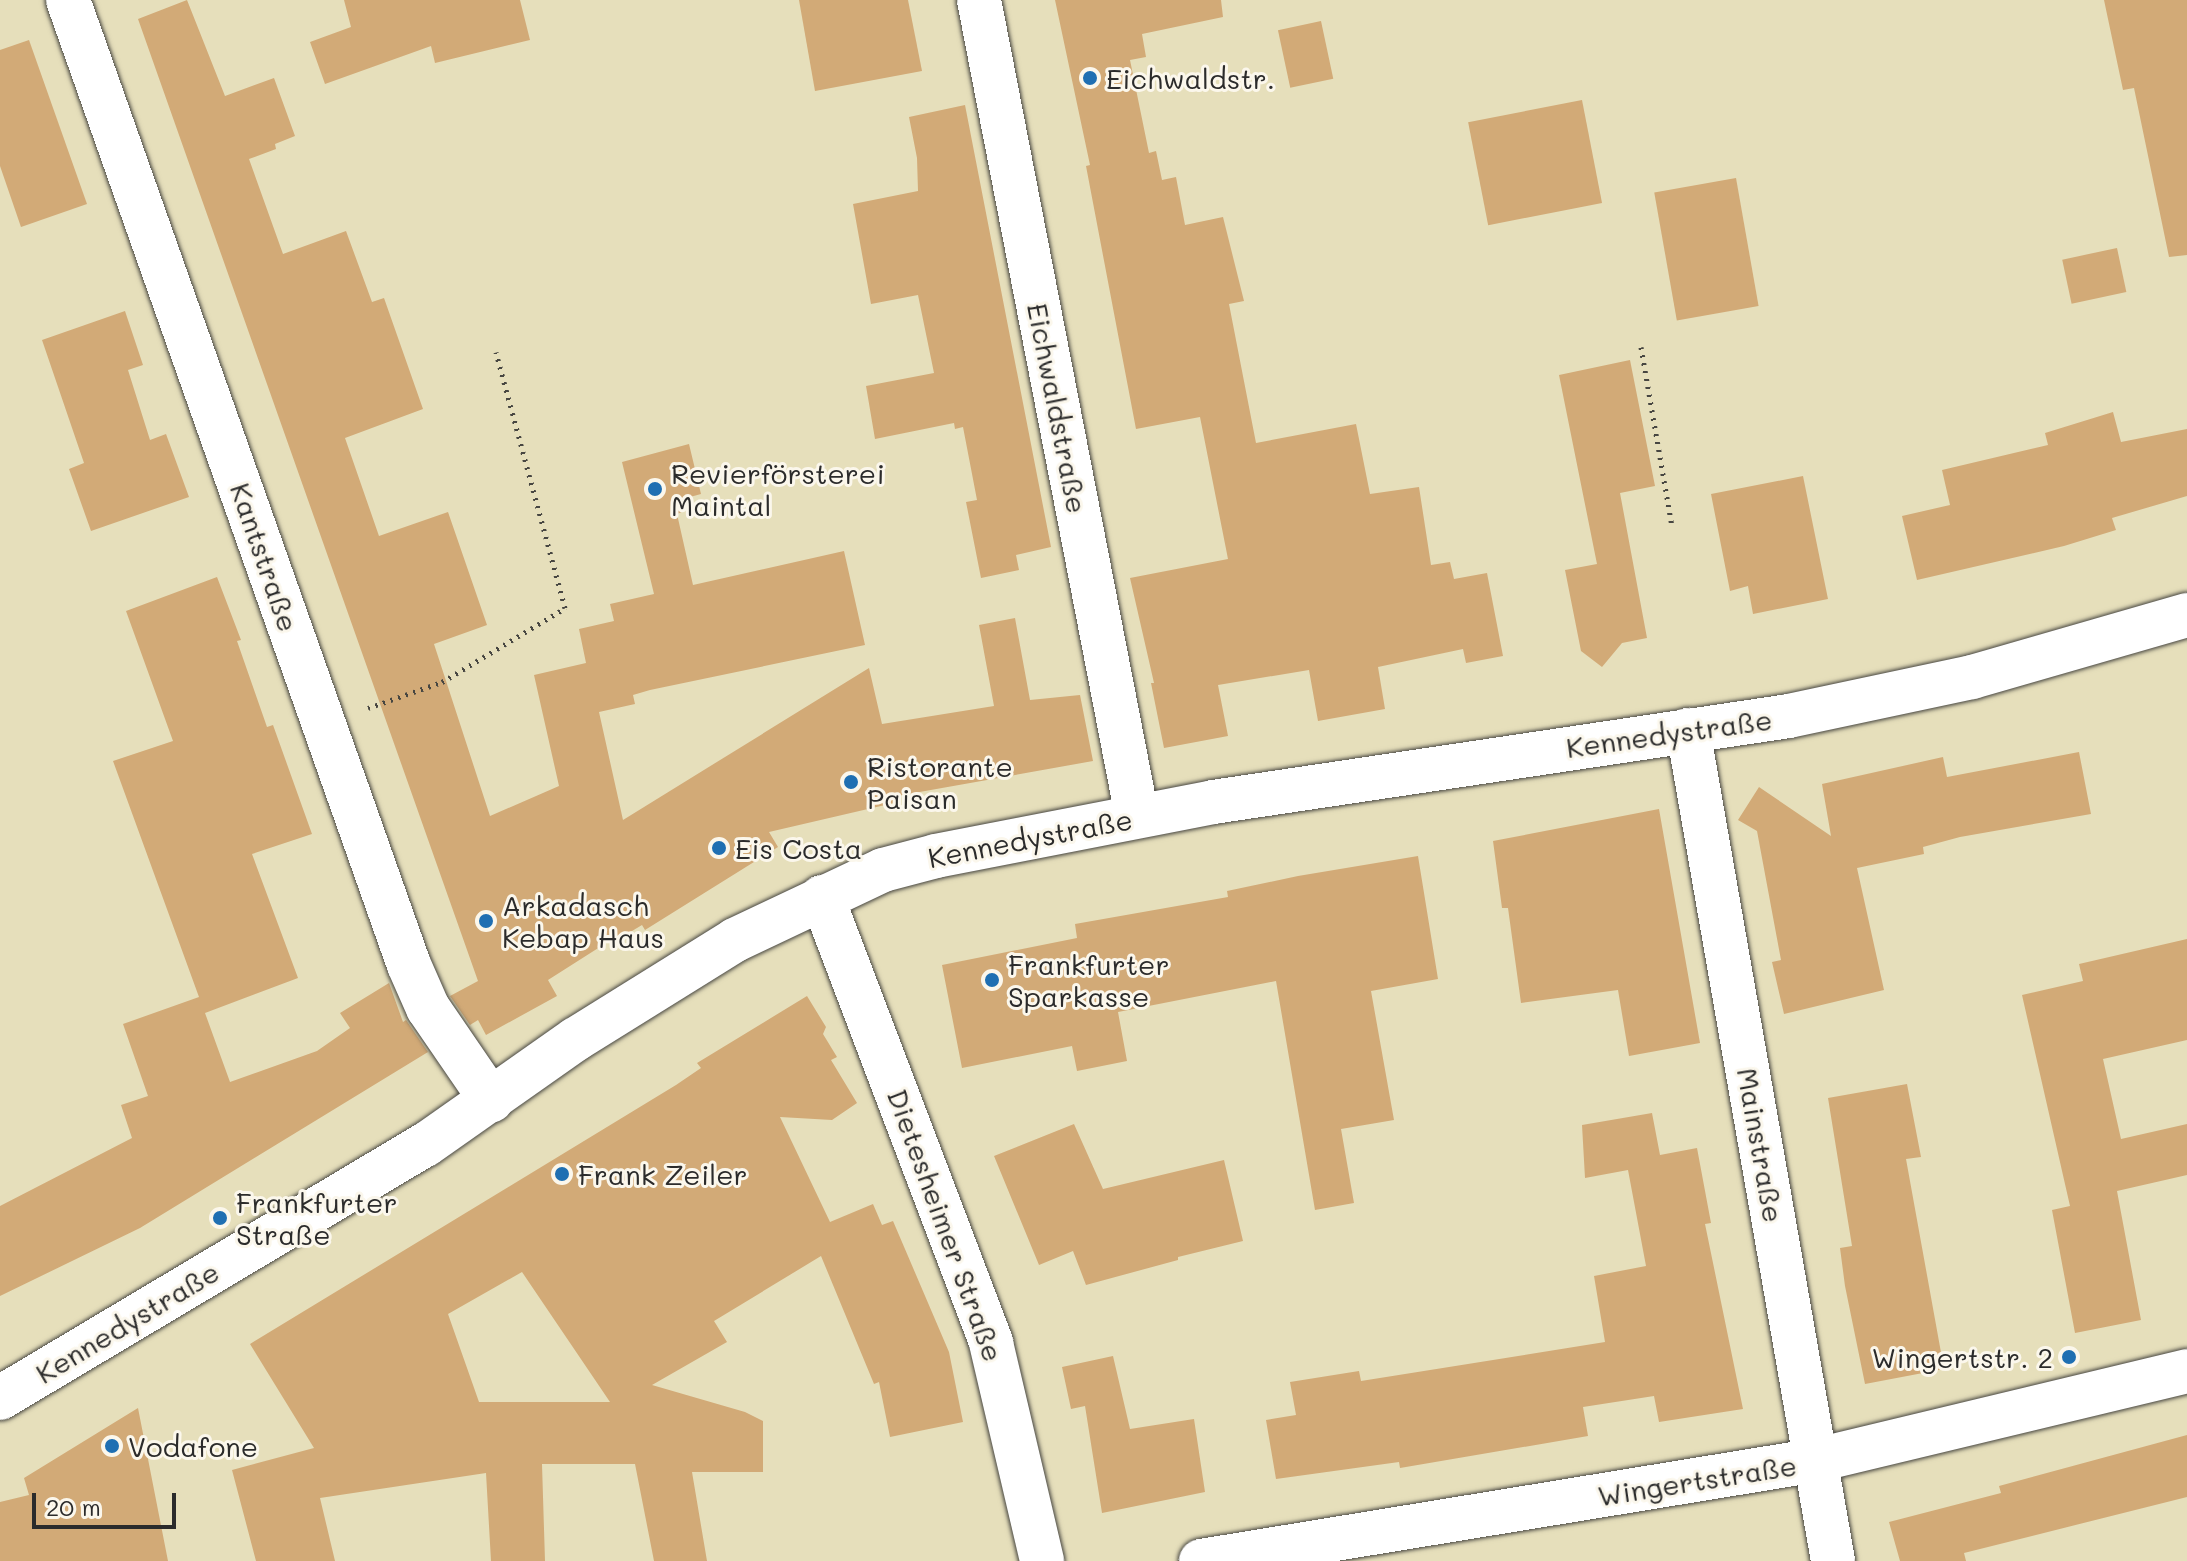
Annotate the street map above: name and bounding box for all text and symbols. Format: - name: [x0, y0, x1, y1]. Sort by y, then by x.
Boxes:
- place label: Eichwaldstr.: [1106, 61, 1275, 95]
- marker: Eichwaldstr.: [1081, 69, 1099, 87]
- street label: Eichwaldstraße: [1021, 300, 1095, 516]
- place label: Revierförsterei Maintal: [671, 456, 885, 522]
- street label: Kantstraße: [224, 478, 306, 636]
- marker: Revierförsterei Maintal: [646, 480, 664, 498]
- street label: Kennedystraße: [1564, 702, 1774, 764]
- place label: Ristorante Paisan: [867, 749, 1013, 815]
- marker: Ristorante Paisan: [842, 773, 860, 791]
- street label: Kennedystraße: [925, 802, 1135, 874]
- place label: Eis Costa: [735, 831, 862, 865]
- marker: Eis Costa: [710, 839, 728, 857]
- place label: Arkadasch Kebap Haus: [502, 888, 664, 954]
- marker: Arkadasch Kebap Haus: [477, 912, 495, 930]
- place label: Frankfurter Sparkasse: [1008, 947, 1170, 1013]
- marker: Frankfurter Sparkasse: [983, 971, 1001, 989]
- street label: Mainstraße: [1731, 1065, 1791, 1225]
- street label: Dietesheimer Straße: [881, 1084, 1011, 1366]
- place label: Frank Zeiler: [578, 1157, 748, 1191]
- marker: Frank Zeiler: [553, 1165, 571, 1183]
- place label: Frankfurter Straße: [236, 1185, 398, 1251]
- marker: Frankfurter Straße: [211, 1209, 229, 1227]
- street label: Kennedystraße: [29, 1254, 225, 1390]
- place label: Wingertstr. 2: [1872, 1340, 2053, 1374]
- marker: Wingertstr. 2: [2060, 1348, 2078, 1366]
- place label: Vodafone: [128, 1429, 258, 1463]
- marker: Vodafone: [103, 1437, 121, 1455]
- street label: Wingertstraße: [1595, 1448, 1799, 1512]
- scale bar: [36, 1477, 180, 1527]
- text: 20 m: [46, 1491, 101, 1522]

